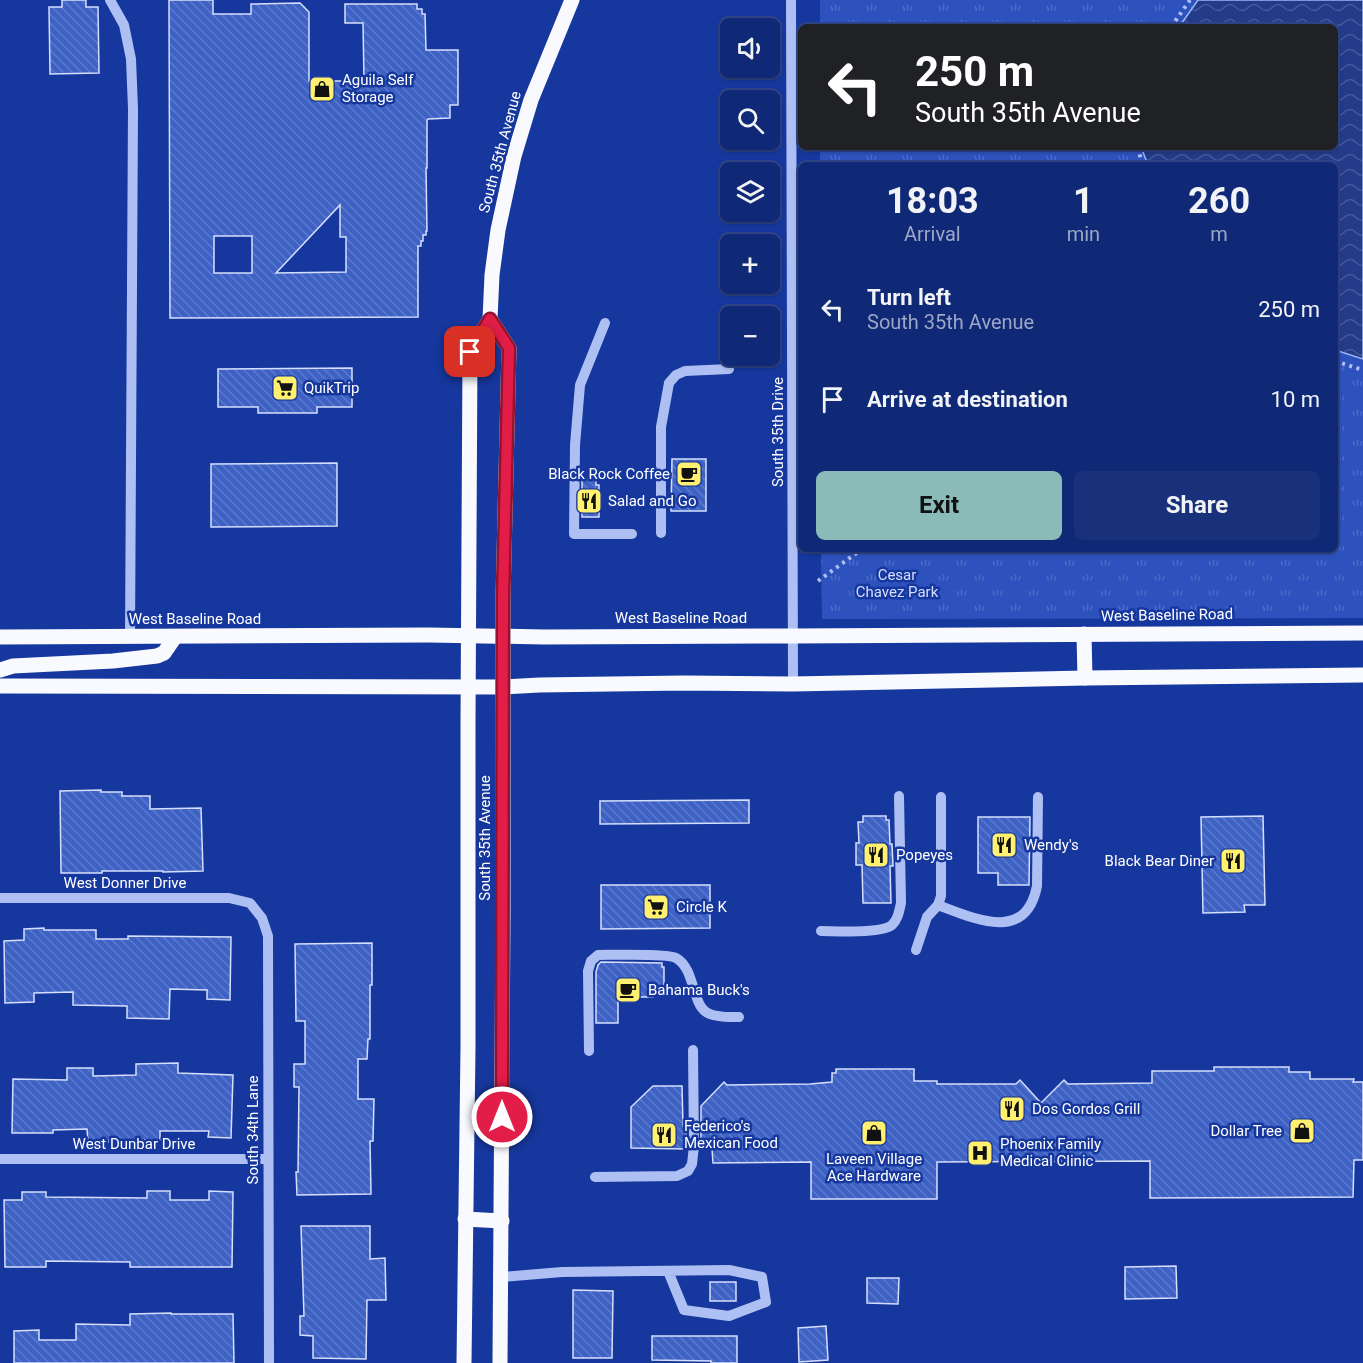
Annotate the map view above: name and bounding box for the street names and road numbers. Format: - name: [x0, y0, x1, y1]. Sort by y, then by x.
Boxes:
- street label: South 35th Avenue: [475, 89, 525, 215]
- street label: South 35th Drive: [769, 377, 787, 487]
- street label: West Baseline Road: [1101, 605, 1233, 625]
- street label: West Baseline Road: [615, 609, 747, 627]
- street label: West Baseline Road: [129, 610, 261, 628]
- street label: South 35th Avenue: [476, 775, 494, 901]
- street label: West Donner Drive: [64, 874, 186, 892]
- street label: South 34th Lane: [244, 1076, 262, 1184]
- street label: West Dunbar Drive: [73, 1135, 195, 1153]

